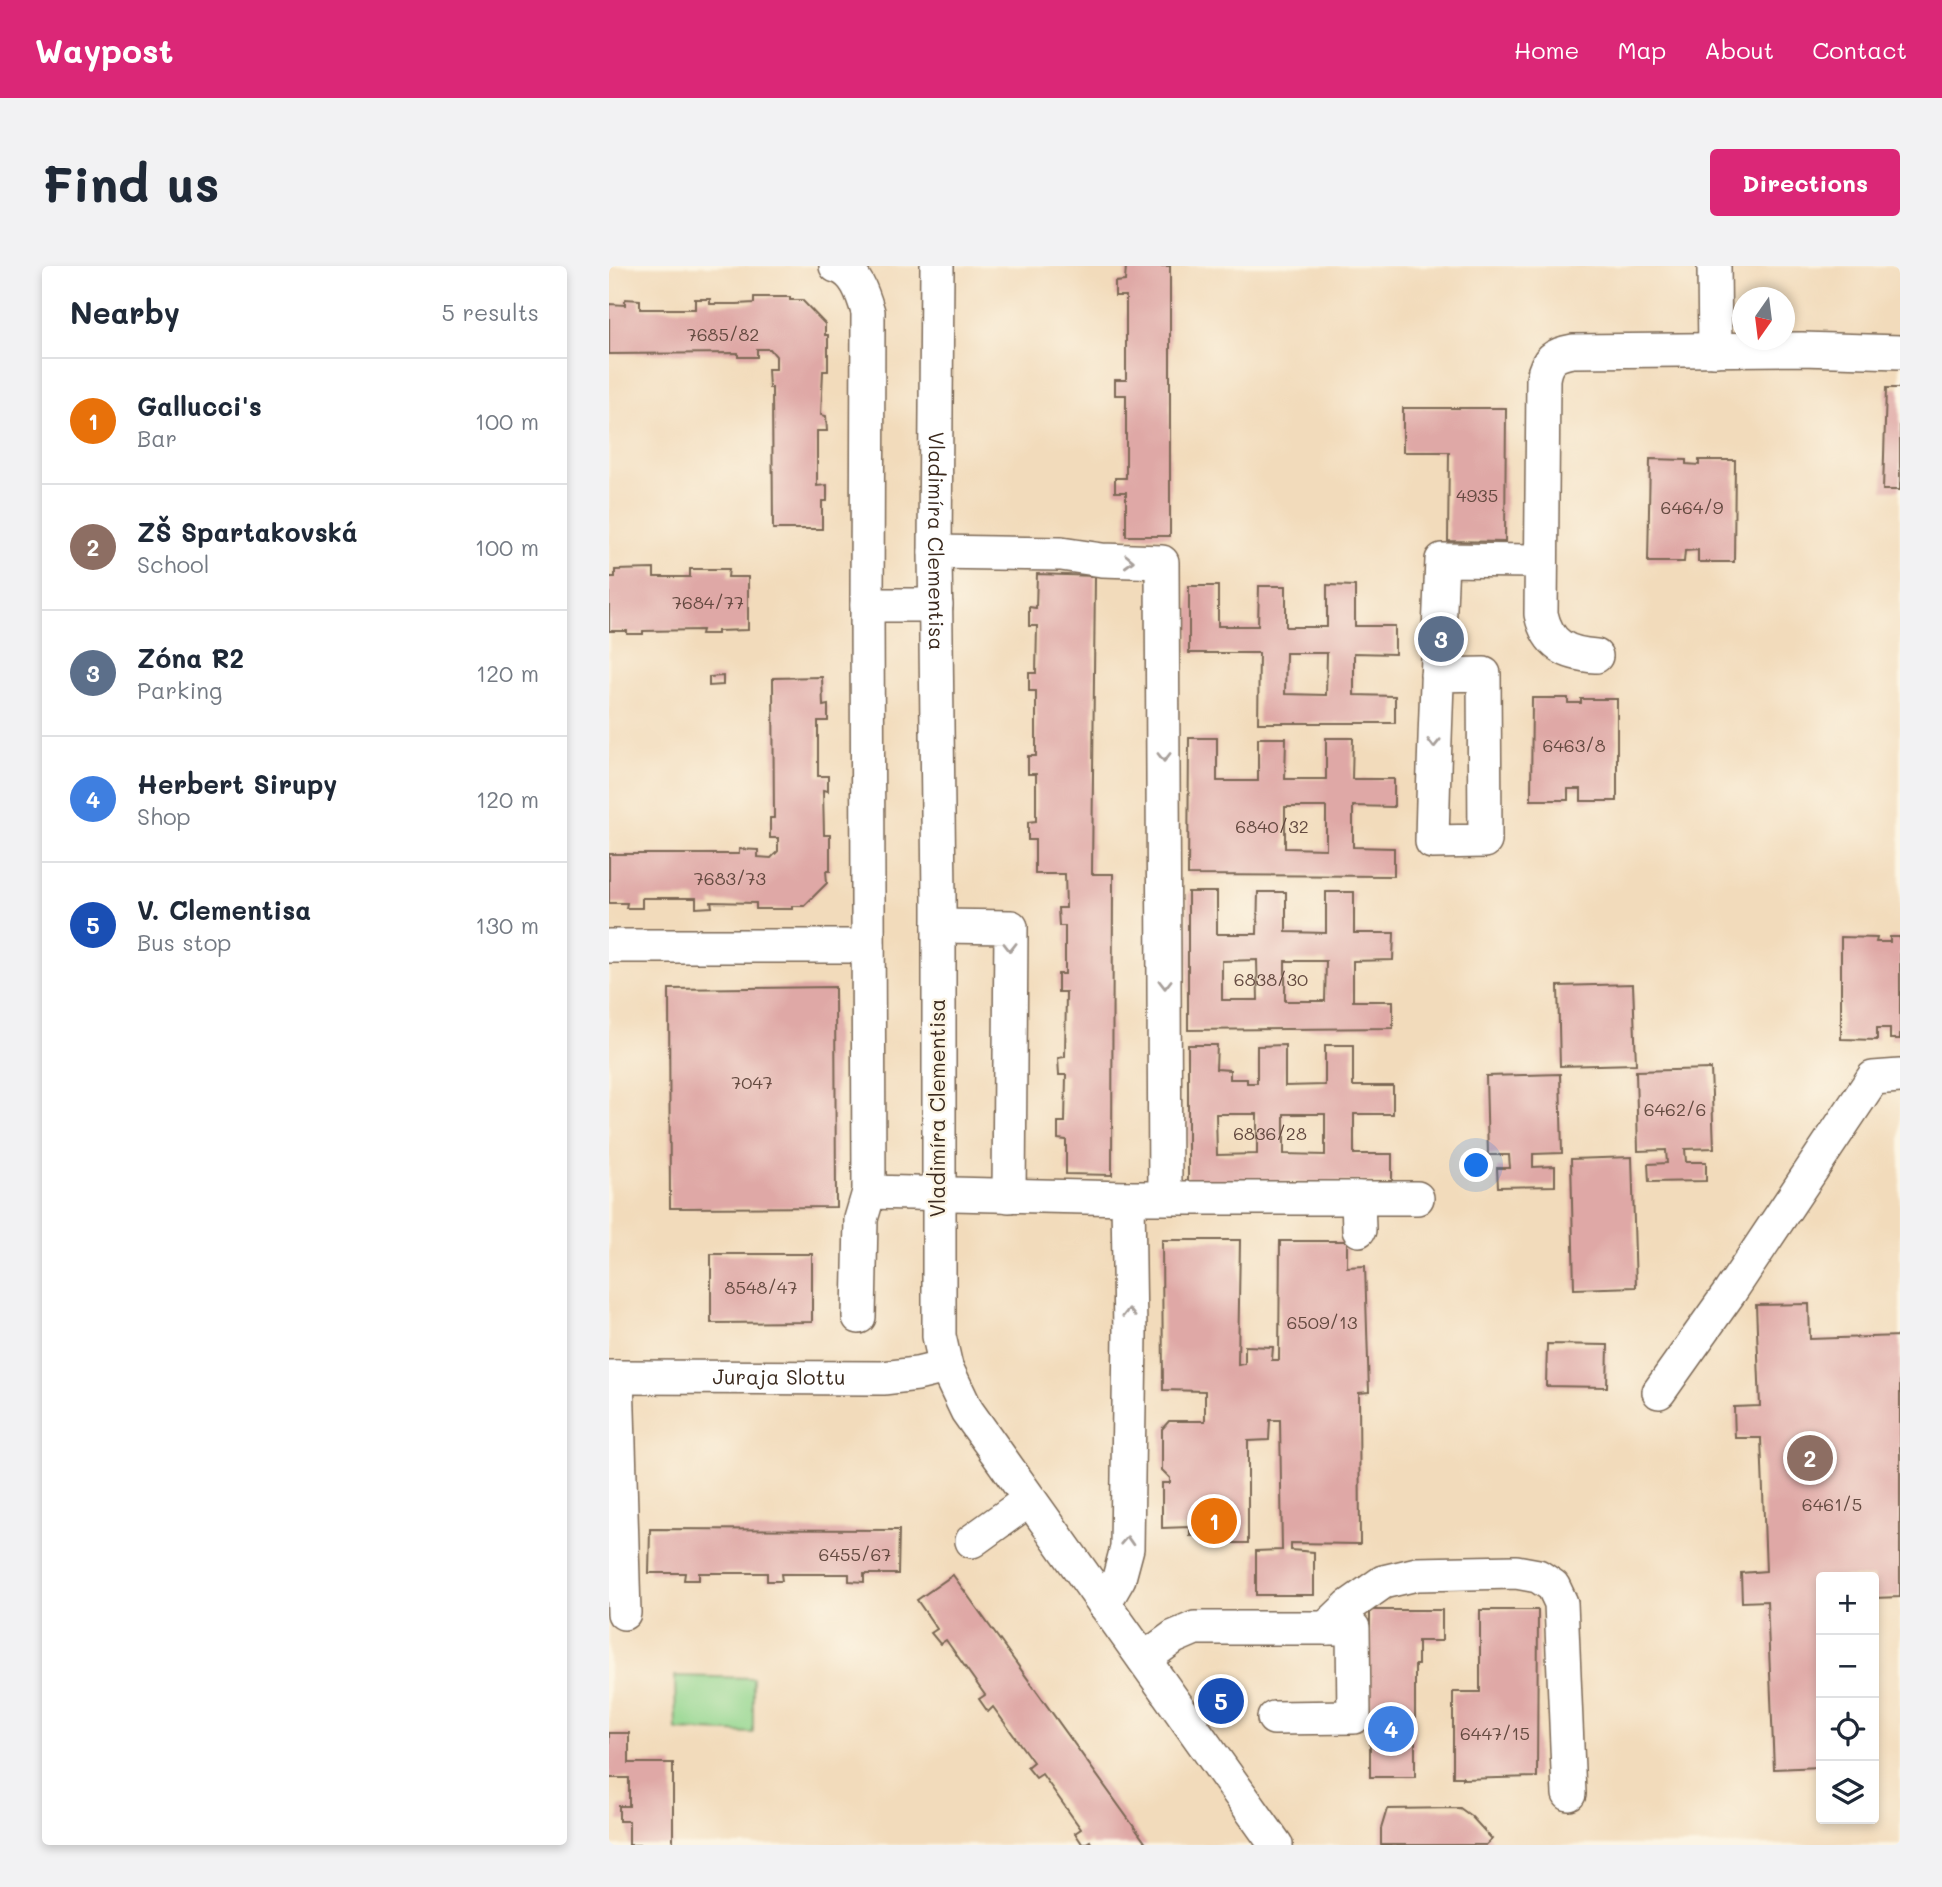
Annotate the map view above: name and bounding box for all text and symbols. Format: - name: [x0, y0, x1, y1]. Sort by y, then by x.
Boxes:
- text: Waypost: [35, 28, 173, 71]
- text: Home: [1514, 34, 1579, 65]
- text: Map: [1617, 34, 1666, 65]
- text: About: [1704, 34, 1774, 65]
- text: Contact: [1812, 34, 1907, 65]
- button: Directions: [1710, 149, 1900, 216]
- text: Find us: [42, 151, 220, 214]
- north arrow: [1732, 287, 1795, 350]
- text: Nearby: [70, 292, 180, 332]
- text: 5 results: [442, 297, 539, 327]
- house number: 7685/82: [687, 322, 759, 346]
- text: Gallucci's: [137, 389, 262, 423]
- text: 1: [88, 406, 98, 436]
- text: 100 m: [475, 406, 539, 436]
- text: Bar: [137, 423, 177, 453]
- street label: Vladimíra Clementisa: [923, 431, 951, 651]
- house number: 4935: [1456, 483, 1498, 507]
- house number: 6464/9: [1661, 495, 1724, 519]
- text: ZŠ Spartakovská: [137, 515, 358, 549]
- text: 2: [87, 532, 99, 562]
- text: 100 m: [475, 532, 539, 562]
- text: School: [137, 549, 210, 579]
- one-way arrow: [1124, 553, 1135, 569]
- house number: 7684/77: [672, 590, 744, 614]
- pin: 3: [1418, 613, 1464, 665]
- text: Zóna R2: [137, 641, 244, 675]
- text: 3: [86, 658, 100, 688]
- text: 120 m: [476, 658, 539, 688]
- text: Parking: [137, 675, 222, 705]
- house number: 6463/8: [1542, 733, 1606, 757]
- one-way arrow: [1427, 737, 1442, 748]
- one-way arrow: [1156, 752, 1172, 762]
- text: Herbert Sirupy: [137, 767, 337, 801]
- text: 4: [86, 784, 100, 814]
- text: 120 m: [476, 784, 539, 814]
- text: Shop: [137, 801, 191, 831]
- house number: 6840/32: [1235, 814, 1309, 838]
- house number: 7683/73: [694, 866, 766, 890]
- text: V. Clementisa: [137, 893, 311, 927]
- text: 5: [86, 910, 100, 940]
- text: 130 m: [475, 910, 539, 940]
- text: Bus stop: [137, 927, 232, 957]
- one-way arrow: [1003, 942, 1018, 953]
- house number: 6838/30: [1234, 967, 1308, 991]
- one-way arrow: [1157, 979, 1173, 990]
- street label: Vladimíra Clementisa: [923, 999, 950, 1217]
- house number: 7047: [731, 1070, 773, 1094]
- house number: 6462/6: [1644, 1097, 1706, 1121]
- house number: 6836/28: [1233, 1121, 1307, 1145]
- your location: [1459, 1148, 1493, 1182]
- house number: 8548/47: [725, 1275, 797, 1299]
- one-way arrow: [1122, 1308, 1137, 1319]
- house number: 6509/13: [1286, 1310, 1358, 1334]
- street label: Juraja Slottu: [712, 1362, 846, 1390]
- pin: 2: [1787, 1432, 1833, 1484]
- house number: 6461/5: [1802, 1492, 1862, 1516]
- pin: 1: [1191, 1495, 1237, 1547]
- one-way arrow: [1119, 1535, 1134, 1546]
- house number: 6455/67: [819, 1542, 891, 1566]
- map controls: [1816, 1572, 1879, 1824]
- button: +: [1816, 1572, 1879, 1635]
- button: −: [1816, 1635, 1879, 1698]
- pin: 5: [1198, 1675, 1244, 1727]
- button: locate: [1816, 1698, 1879, 1761]
- pin: 4: [1368, 1703, 1414, 1755]
- house number: 6447/15: [1460, 1721, 1530, 1745]
- button: layers: [1816, 1761, 1879, 1824]

